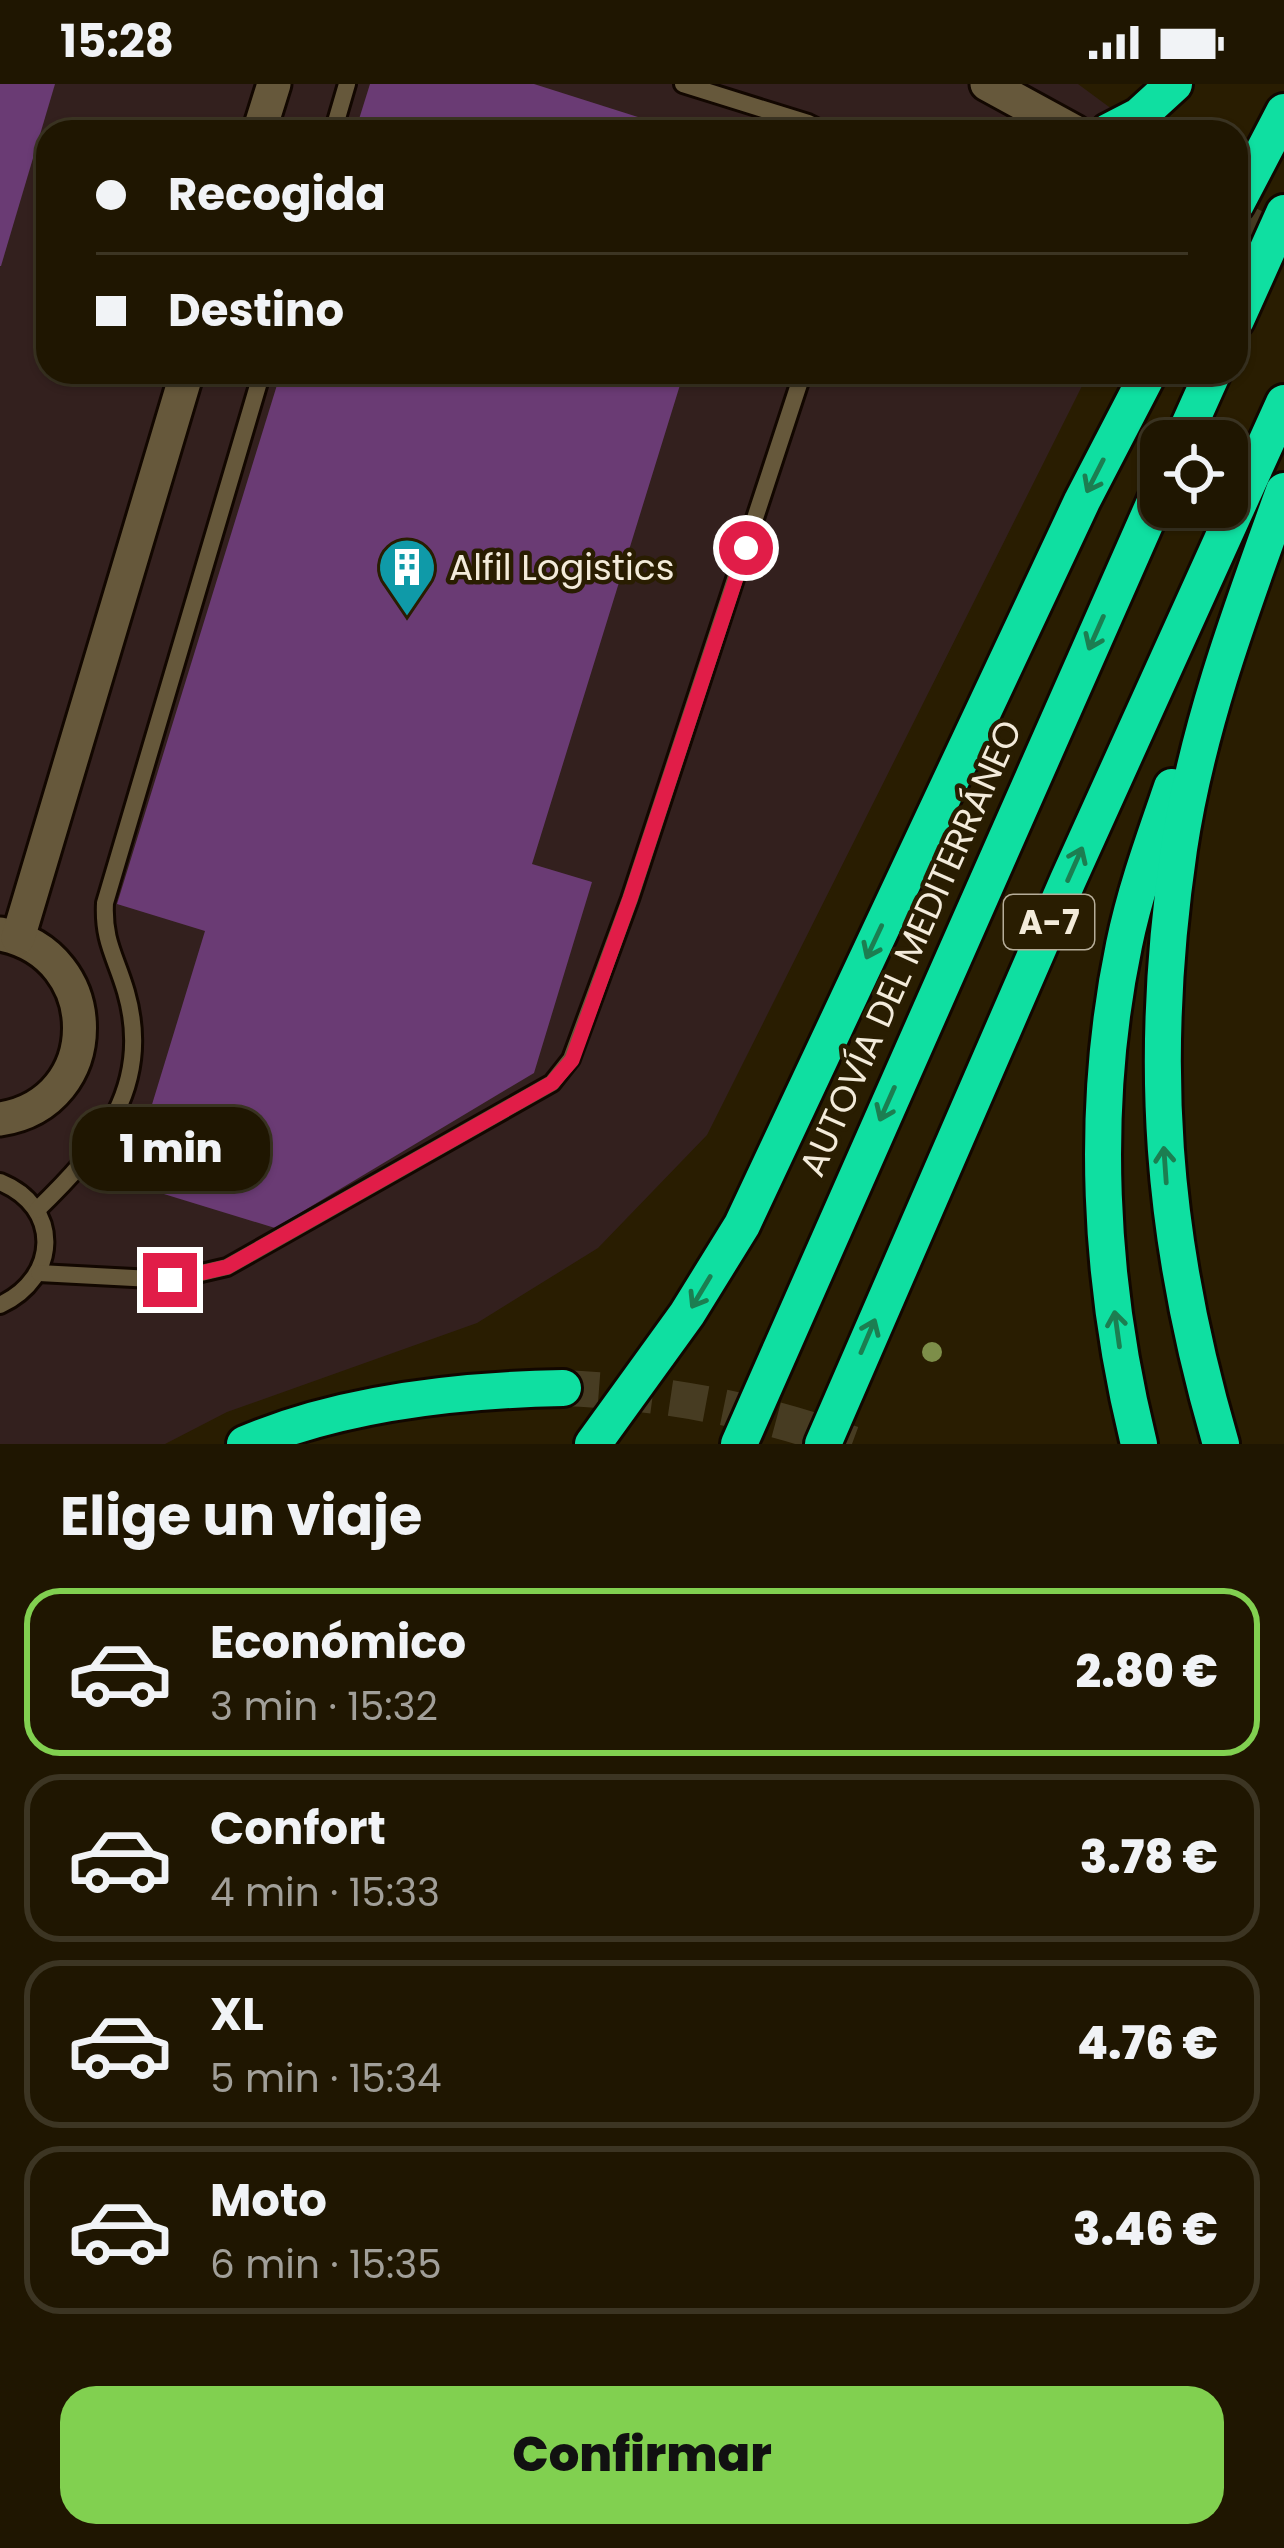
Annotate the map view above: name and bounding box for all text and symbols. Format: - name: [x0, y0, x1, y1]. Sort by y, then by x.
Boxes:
- text: 15:28: [60, 10, 174, 73]
- text: Recogida: [168, 163, 386, 226]
- text: Destino: [168, 279, 344, 342]
- map controls: [1140, 420, 1248, 528]
- button: locate: [1140, 420, 1248, 528]
- one-way arrow: [1083, 458, 1106, 493]
- route start: [719, 521, 773, 575]
- building icon: Alfil Logistics: [376, 536, 438, 618]
- place label: Alfil Logistics: [449, 542, 674, 593]
- one-way arrow: [1084, 614, 1106, 650]
- street label: AUTOVÍA DEL MEDITERRÁNEO: [787, 712, 1034, 1184]
- one-way arrow: [1066, 847, 1088, 883]
- road number: A-7: [1004, 895, 1094, 949]
- one-way arrow: [862, 923, 884, 959]
- one-way arrow: [874, 1085, 896, 1121]
- callout: 1 min: [71, 1106, 269, 1190]
- text: 1 min: [120, 1121, 222, 1176]
- one-way arrow: [1153, 1146, 1176, 1185]
- route end: [143, 1253, 197, 1307]
- one-way arrow: [689, 1274, 713, 1308]
- one-way arrow: [1105, 1310, 1128, 1349]
- one-way arrow: [859, 1319, 880, 1356]
- text: Elige un viaje: [60, 1478, 422, 1554]
- text: Económico: [210, 1611, 466, 1674]
- icon: car: [66, 1618, 174, 1726]
- text: 2.80 €: [1076, 1640, 1218, 1703]
- text: 3 min · 15:32: [210, 1679, 438, 1734]
- text: Confort: [210, 1797, 386, 1860]
- icon: car: [66, 1804, 174, 1912]
- text: 3.78 €: [1080, 1826, 1218, 1889]
- text: 4 min · 15:33: [210, 1865, 440, 1920]
- text: XL: [210, 1983, 264, 2046]
- icon: car: [66, 1990, 174, 2098]
- text: 4.76 €: [1077, 2012, 1218, 2075]
- text: 5 min · 15:34: [210, 2051, 442, 2106]
- text: Moto: [210, 2169, 327, 2232]
- icon: car: [66, 2176, 174, 2284]
- text: 3.46 €: [1073, 2198, 1218, 2261]
- text: 6 min · 15:35: [210, 2237, 442, 2292]
- button: Confirmar: [60, 2386, 1224, 2524]

